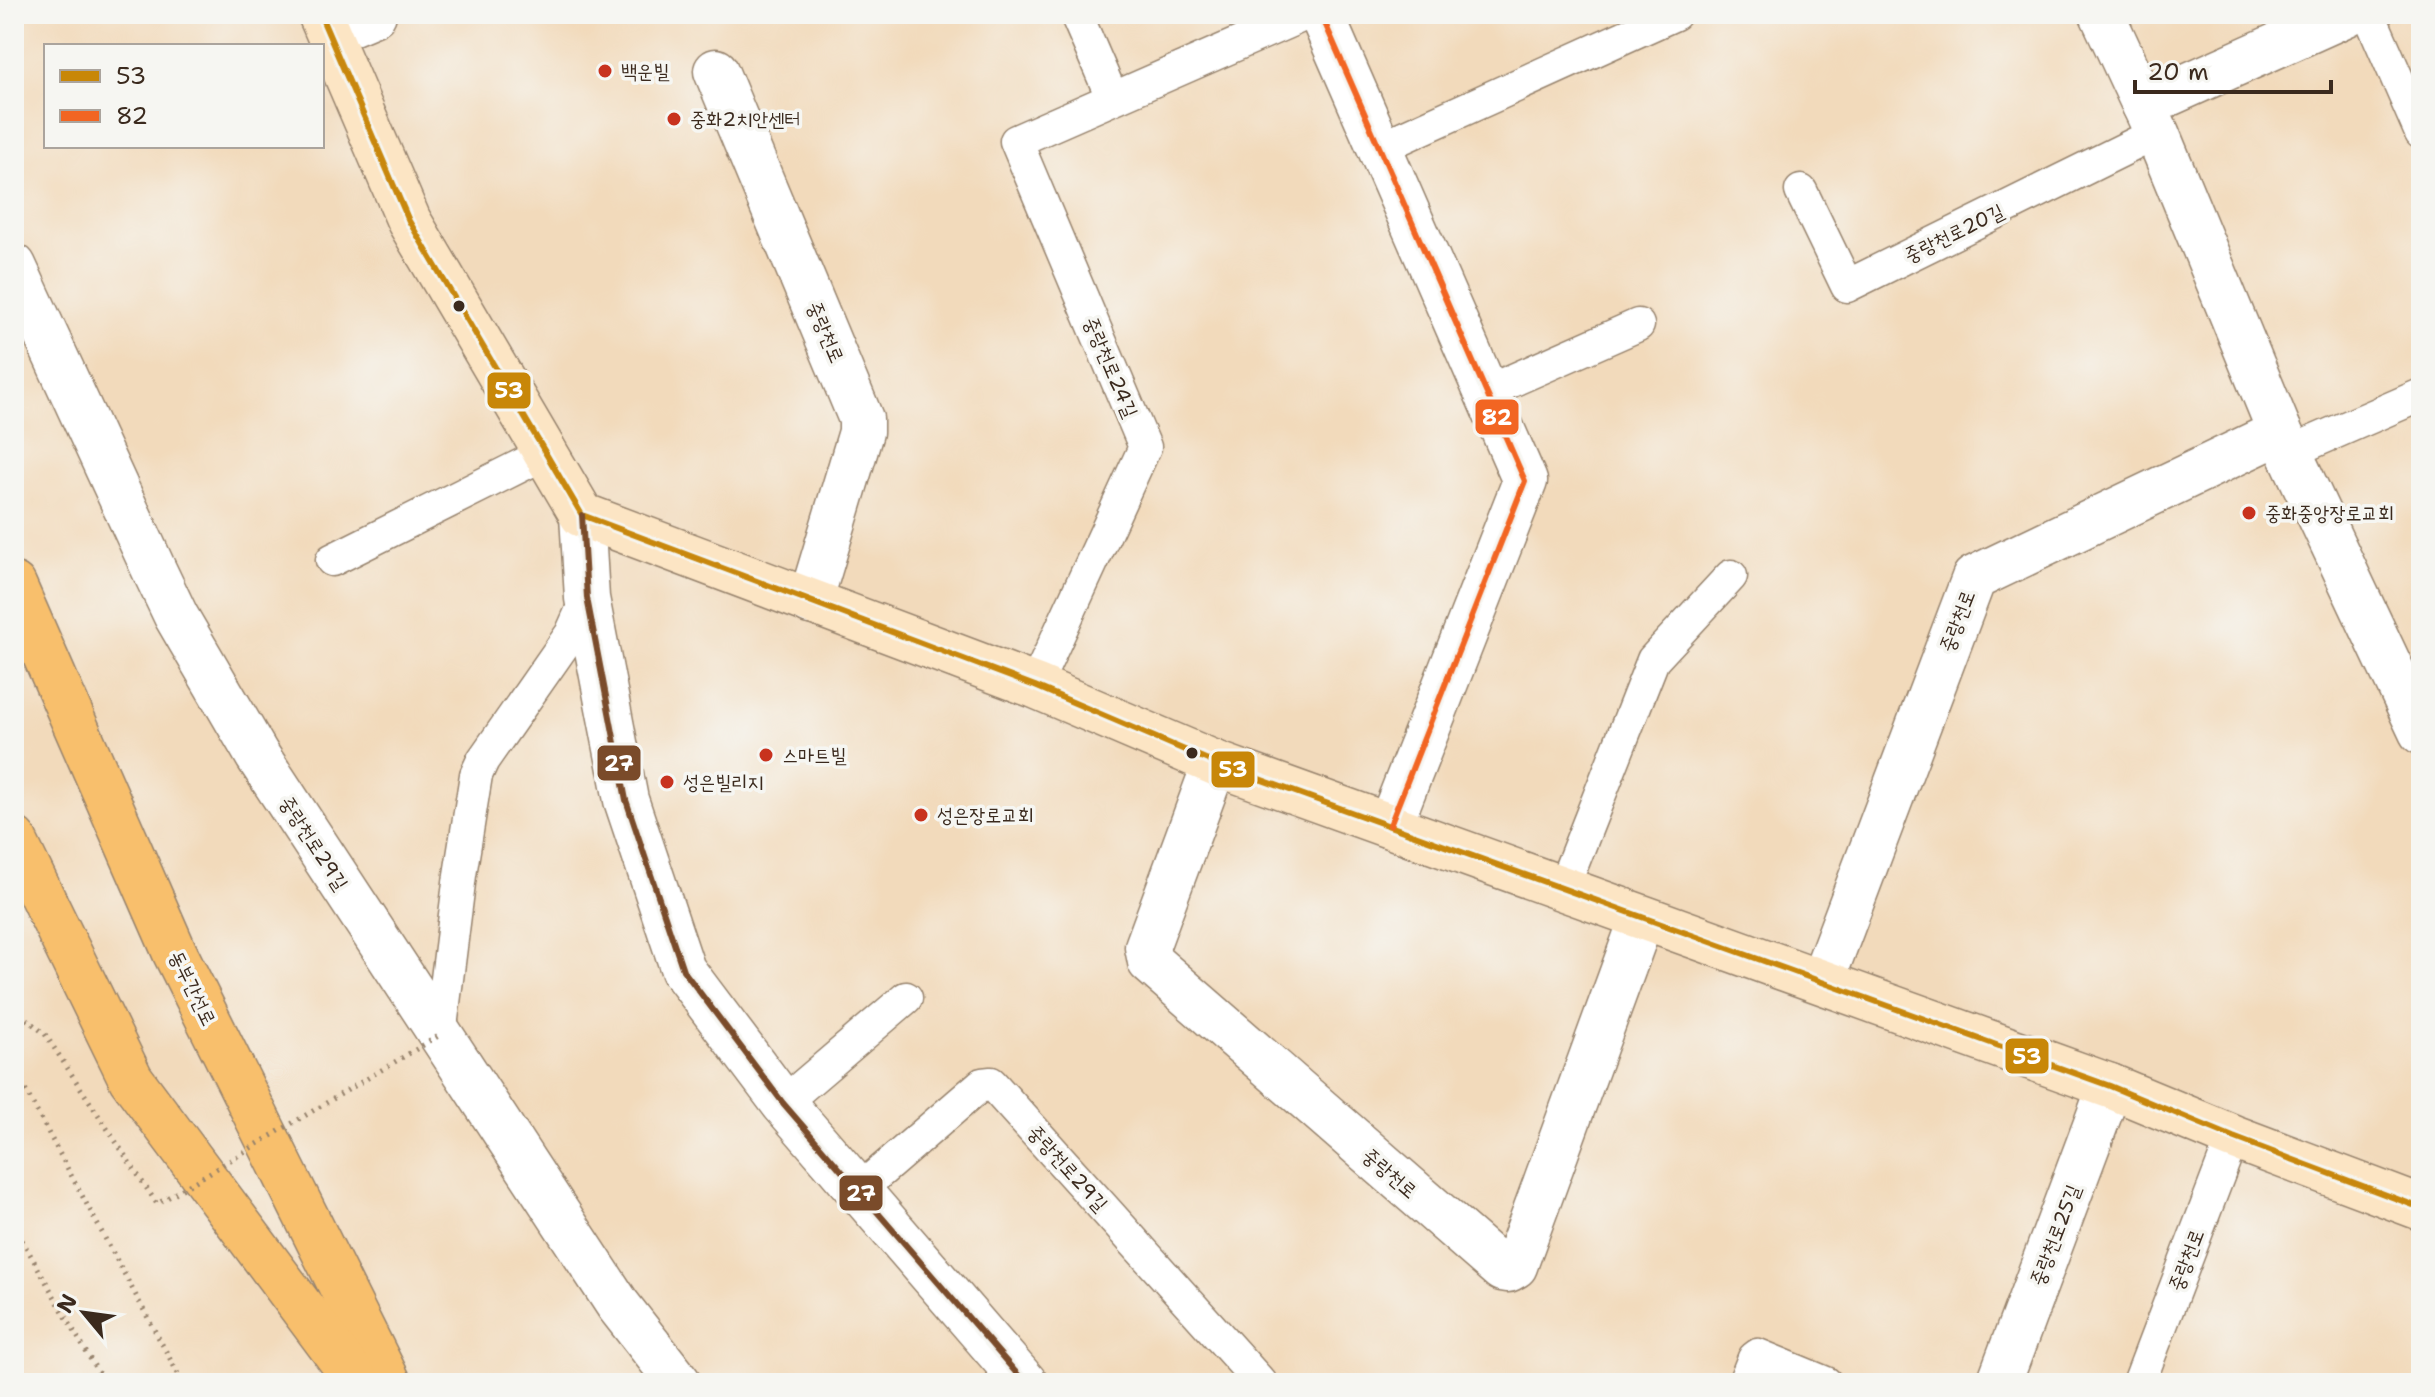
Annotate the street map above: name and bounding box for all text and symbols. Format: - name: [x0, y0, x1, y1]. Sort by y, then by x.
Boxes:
- legend: [44, 44, 324, 148]
- scale bar: [2135, 44, 2331, 94]
- text: 20 m: [2147, 56, 2209, 88]
- place label: 백운빌: [621, 58, 670, 84]
- text: 53: [116, 60, 146, 92]
- marker: 백운빌: [596, 62, 614, 80]
- text: 82: [116, 100, 148, 132]
- place label: 중화2치안센터: [690, 106, 801, 132]
- marker: 중화2치안센터: [665, 110, 683, 128]
- street label: 중랑천로20길: [1900, 198, 2008, 268]
- street label: 중랑천로: [801, 297, 851, 367]
- unlabelled marker: [451, 298, 467, 314]
- street label: 중랑천로24길: [1078, 313, 1144, 421]
- line badge: 53: [486, 371, 532, 410]
- text: 53: [495, 376, 523, 405]
- line badge: 82: [1474, 398, 1520, 436]
- text: 82: [1482, 403, 1512, 432]
- place label: 중화중앙장로교회: [2265, 500, 2394, 526]
- marker: 중화중앙장로교회: [2240, 504, 2258, 522]
- street label: 중랑천로: [1933, 586, 1981, 656]
- place label: 스마트빌: [782, 742, 847, 768]
- line badge: 27: [596, 744, 642, 782]
- unlabelled marker: [1184, 745, 1200, 761]
- marker: 스마트빌: [757, 746, 775, 764]
- text: 27: [604, 749, 634, 778]
- line badge: 53: [1210, 750, 1256, 789]
- text: 53: [1219, 755, 1247, 784]
- place label: 성은빌리지: [683, 769, 763, 795]
- marker: 성은빌리지: [658, 773, 676, 791]
- street label: 중랑천로29길: [274, 791, 354, 895]
- place label: 성은장로교회: [937, 802, 1034, 828]
- marker: 성은장로교회: [912, 806, 930, 824]
- street label: 동부간선로: [164, 946, 222, 1030]
- line badge: 53: [2004, 1037, 2050, 1075]
- text: 53: [2013, 1042, 2041, 1071]
- street label: 중랑천로29길: [1022, 1119, 1114, 1217]
- street label: 중랑천로: [1357, 1142, 1423, 1204]
- line badge: 27: [838, 1174, 884, 1212]
- text: 27: [846, 1179, 876, 1208]
- street label: 중랑천로25길: [2024, 1181, 2086, 1289]
- street label: 중랑천로: [2162, 1225, 2210, 1295]
- north arrow: [44, 1273, 124, 1353]
- text: N: [50, 1289, 84, 1318]

